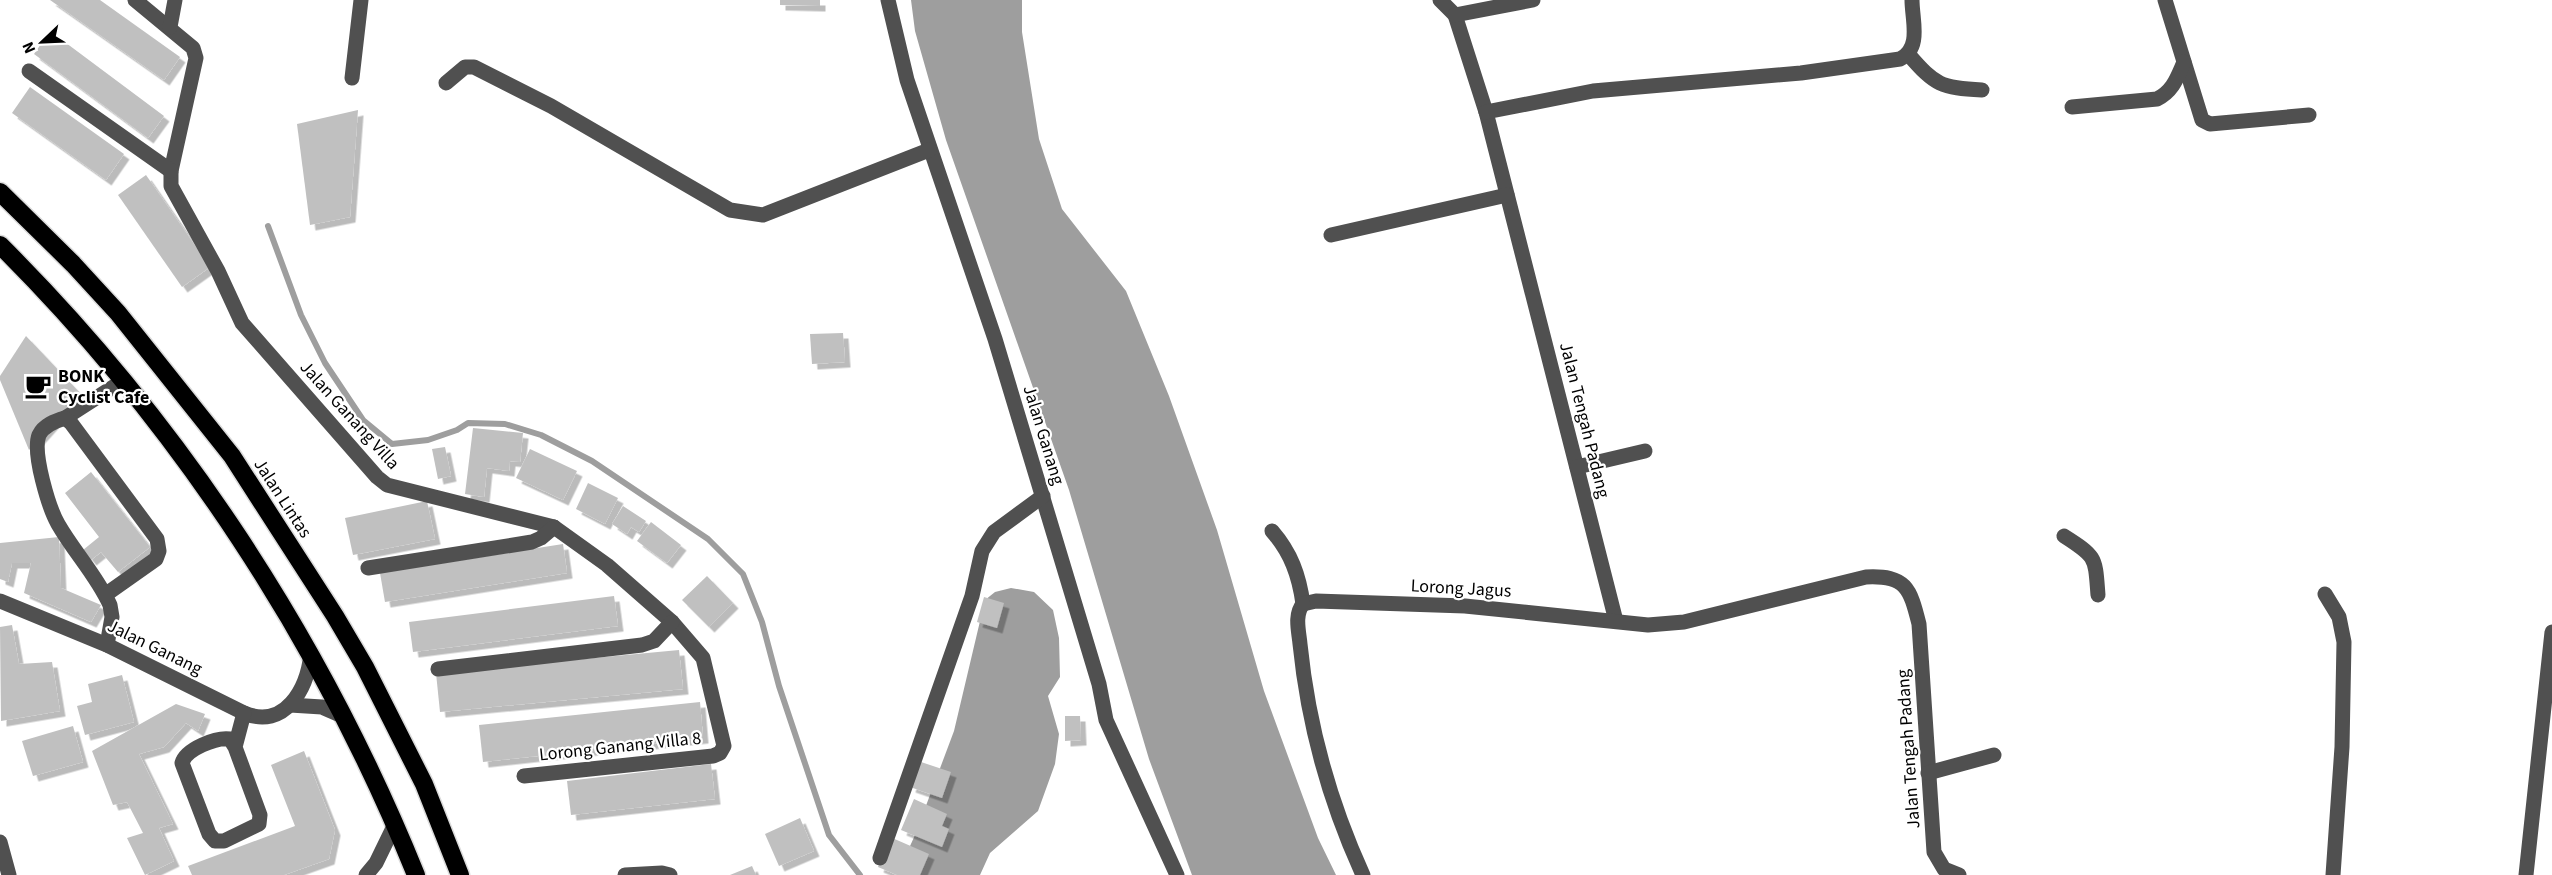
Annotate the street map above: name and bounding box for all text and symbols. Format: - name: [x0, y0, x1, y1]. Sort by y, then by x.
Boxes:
- north arrow: [12, 12, 72, 72]
- text: N: [17, 38, 41, 57]
- street label: Jalan Tengah Padang: [1553, 340, 1616, 501]
- street label: Jalan Ganang Villa: [294, 356, 405, 475]
- place label: BONK Cyclist Cafe: [58, 364, 149, 410]
- cafe icon: BONK Cyclist Cafe: [23, 371, 53, 401]
- street label: Jalan Ganang: [1017, 382, 1071, 488]
- street label: Jalan Lintas: [248, 454, 318, 543]
- street label: Lorong Jagus: [1410, 573, 1512, 604]
- street label: Jalan Ganang: [103, 614, 206, 681]
- street label: Jalan Tengah Padang: [1890, 668, 1927, 830]
- street label: Lorong Ganang Villa 8: [538, 726, 702, 767]

